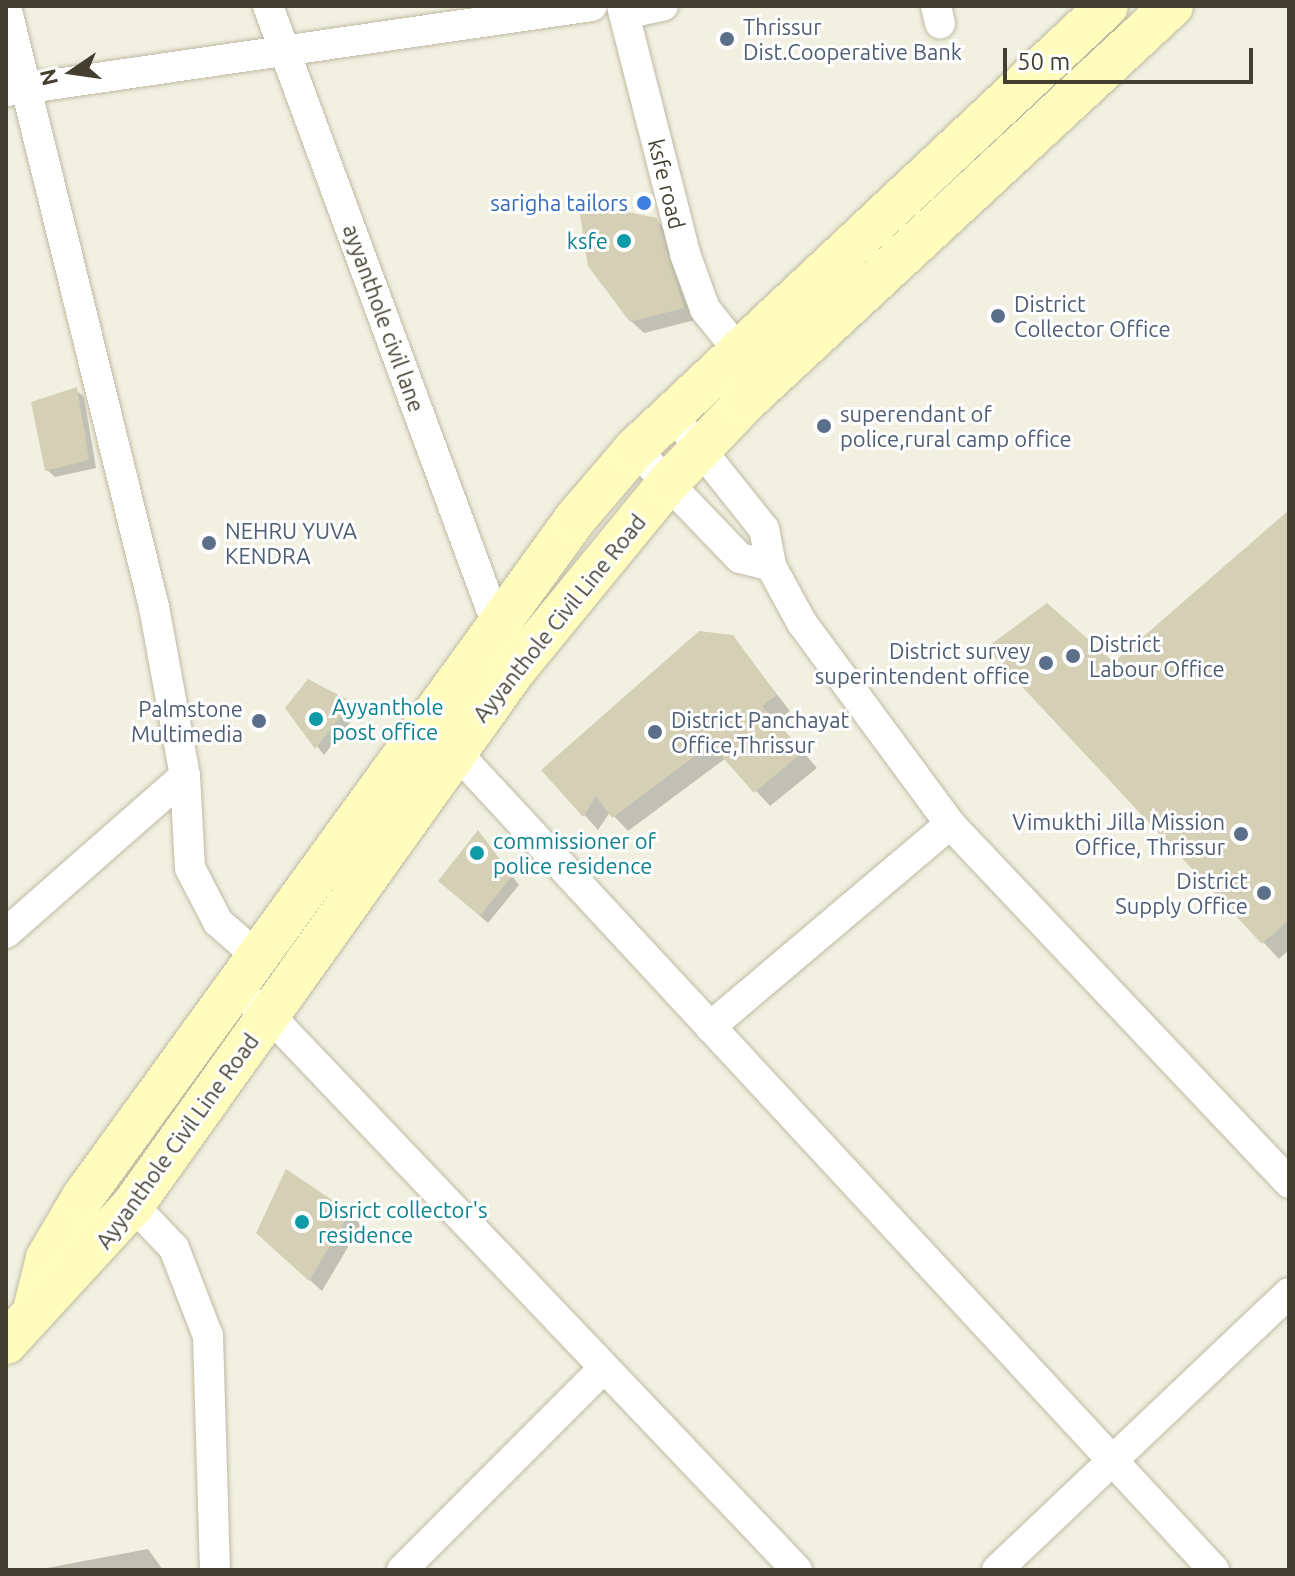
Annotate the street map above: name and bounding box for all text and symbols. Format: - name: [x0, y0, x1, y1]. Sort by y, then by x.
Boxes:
- place label: Thrissur Dist.Cooperative Bank: [743, 13, 962, 64]
- marker: Thrissur Dist.Cooperative Bank: [718, 30, 736, 48]
- north arrow: [32, 32, 112, 112]
- scale bar: [1007, 32, 1257, 82]
- text: 50 m: [1017, 48, 1070, 75]
- text: N: [34, 67, 62, 88]
- street label: ksfe road: [643, 136, 691, 232]
- place label: sarigha tailors: [490, 190, 628, 216]
- marker: sarigha tailors: [635, 194, 653, 212]
- street label: ayyanthole civil lane: [338, 220, 430, 416]
- place label: ksfe: [567, 228, 608, 254]
- marker: ksfe: [615, 232, 633, 250]
- place label: District Collector Office: [1014, 290, 1171, 342]
- marker: District Collector Office: [989, 307, 1007, 325]
- place label: superendant of police,rural camp office: [840, 400, 1072, 452]
- marker: superendant of police,rural camp office: [815, 417, 833, 435]
- street label: Ayyanthole Civil Line Road: [467, 509, 651, 727]
- place label: NEHRU YUVA KENDRA: [225, 517, 357, 568]
- marker: NEHRU YUVA KENDRA: [200, 534, 218, 552]
- place label: District Labour Office: [1089, 630, 1225, 682]
- place label: District survey superintendent office: [815, 637, 1030, 688]
- marker: District Labour Office: [1064, 647, 1082, 665]
- marker: District survey superintendent office: [1037, 654, 1055, 672]
- place label: Ayyanthole post office: [332, 693, 444, 744]
- place label: Palmstone Multimedia: [131, 695, 243, 746]
- place label: District Panchayat Office,Thrissur: [671, 706, 849, 758]
- marker: Ayyanthole post office: [307, 710, 325, 728]
- marker: Palmstone Multimedia: [250, 712, 268, 730]
- marker: District Panchayat Office,Thrissur: [646, 723, 664, 741]
- place label: Vimukthi Jilla Mission Office, Thrissur: [1012, 808, 1225, 860]
- marker: Vimukthi Jilla Mission Office, Thrissur: [1232, 825, 1250, 843]
- place label: commissioner of police residence: [493, 827, 656, 878]
- marker: commissioner of police residence: [468, 844, 486, 862]
- place label: District Supply Office: [1115, 867, 1248, 918]
- marker: District Supply Office: [1255, 884, 1273, 902]
- street label: Ayyanthole Civil Line Road: [90, 1028, 264, 1254]
- place label: Disrict collector's residence: [318, 1196, 488, 1248]
- marker: Disrict collector's residence: [293, 1213, 311, 1231]

